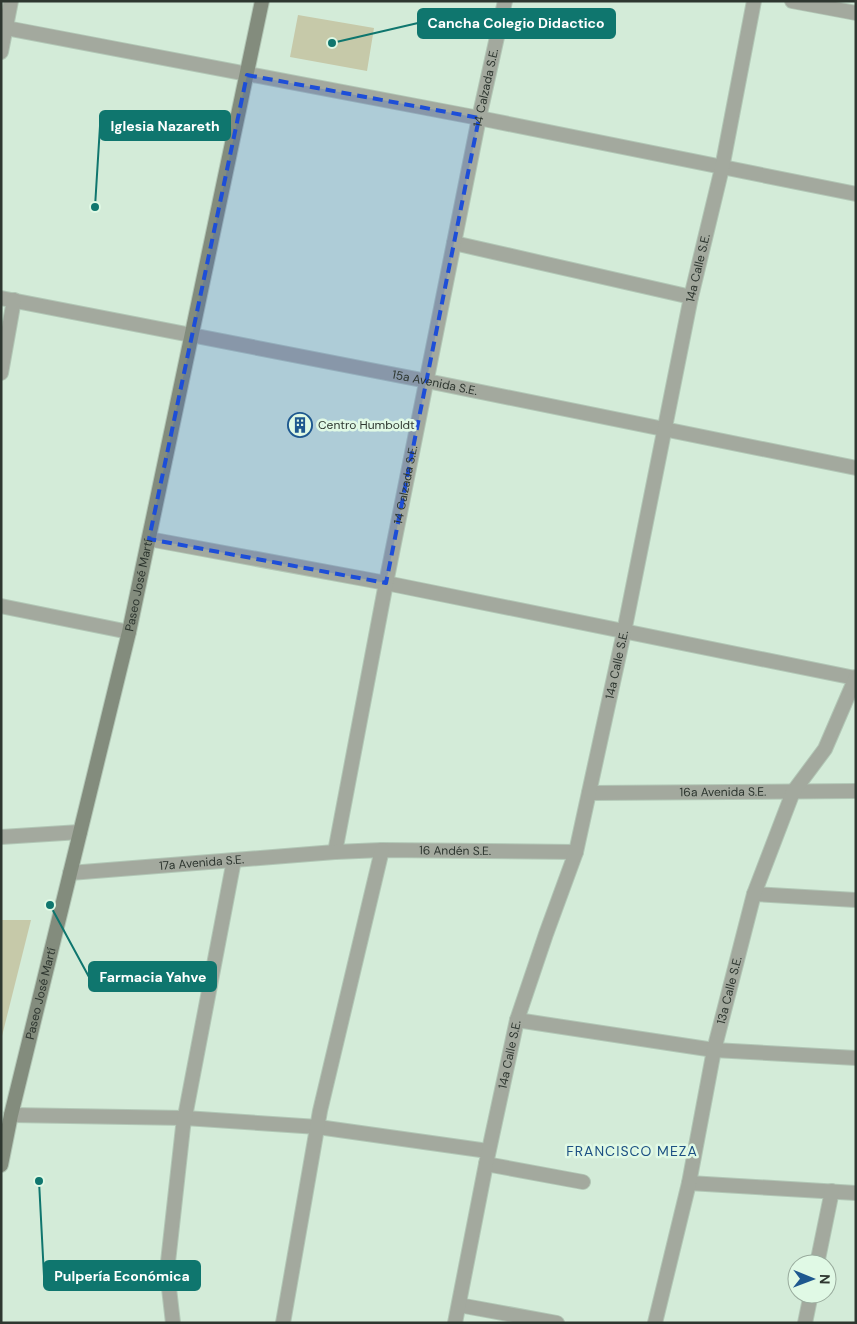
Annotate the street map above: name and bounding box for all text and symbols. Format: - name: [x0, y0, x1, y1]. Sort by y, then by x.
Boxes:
- callout: Cancha Colegio Didactico: [418, 9, 615, 38]
- text: Cancha Colegio Didactico: [427, 14, 605, 32]
- street label: 14 Calzada S.E.: [469, 47, 502, 128]
- callout: Iglesia Nazareth: [100, 111, 230, 140]
- text: Iglesia Nazareth: [110, 117, 220, 135]
- street label: 14a Calle S.E.: [682, 232, 714, 304]
- street label: 15a Avenida S.E.: [391, 366, 479, 399]
- building icon: Centro Humboldt: [287, 412, 313, 438]
- place label: Centro Humboldt: [318, 417, 415, 433]
- street label: 14 Calzada S.E.: [390, 444, 421, 525]
- street label: Paseo José Martí: [121, 537, 156, 633]
- street label: 14a Calle S.E.: [602, 629, 632, 701]
- street label: 16a Avenida S.E.: [680, 784, 766, 800]
- street label: 16 Andén S.E.: [419, 842, 491, 859]
- street label: 17a Avenida S.E.: [158, 851, 245, 874]
- street label: Paseo José Martí: [22, 946, 60, 1041]
- street label: 13a Calle S.E.: [713, 955, 746, 1026]
- callout: Farmacia Yahve: [89, 962, 216, 991]
- text: Farmacia Yahve: [100, 968, 206, 986]
- street label: 14a Calle S.E.: [494, 1019, 525, 1090]
- district label: FRANCISCO MEZA: [566, 1142, 698, 1160]
- north arrow: [787, 1254, 837, 1304]
- callout: Pulpería Económica: [44, 1261, 200, 1290]
- text: Pulpería Económica: [54, 1267, 190, 1285]
- text: N: [816, 1274, 834, 1284]

